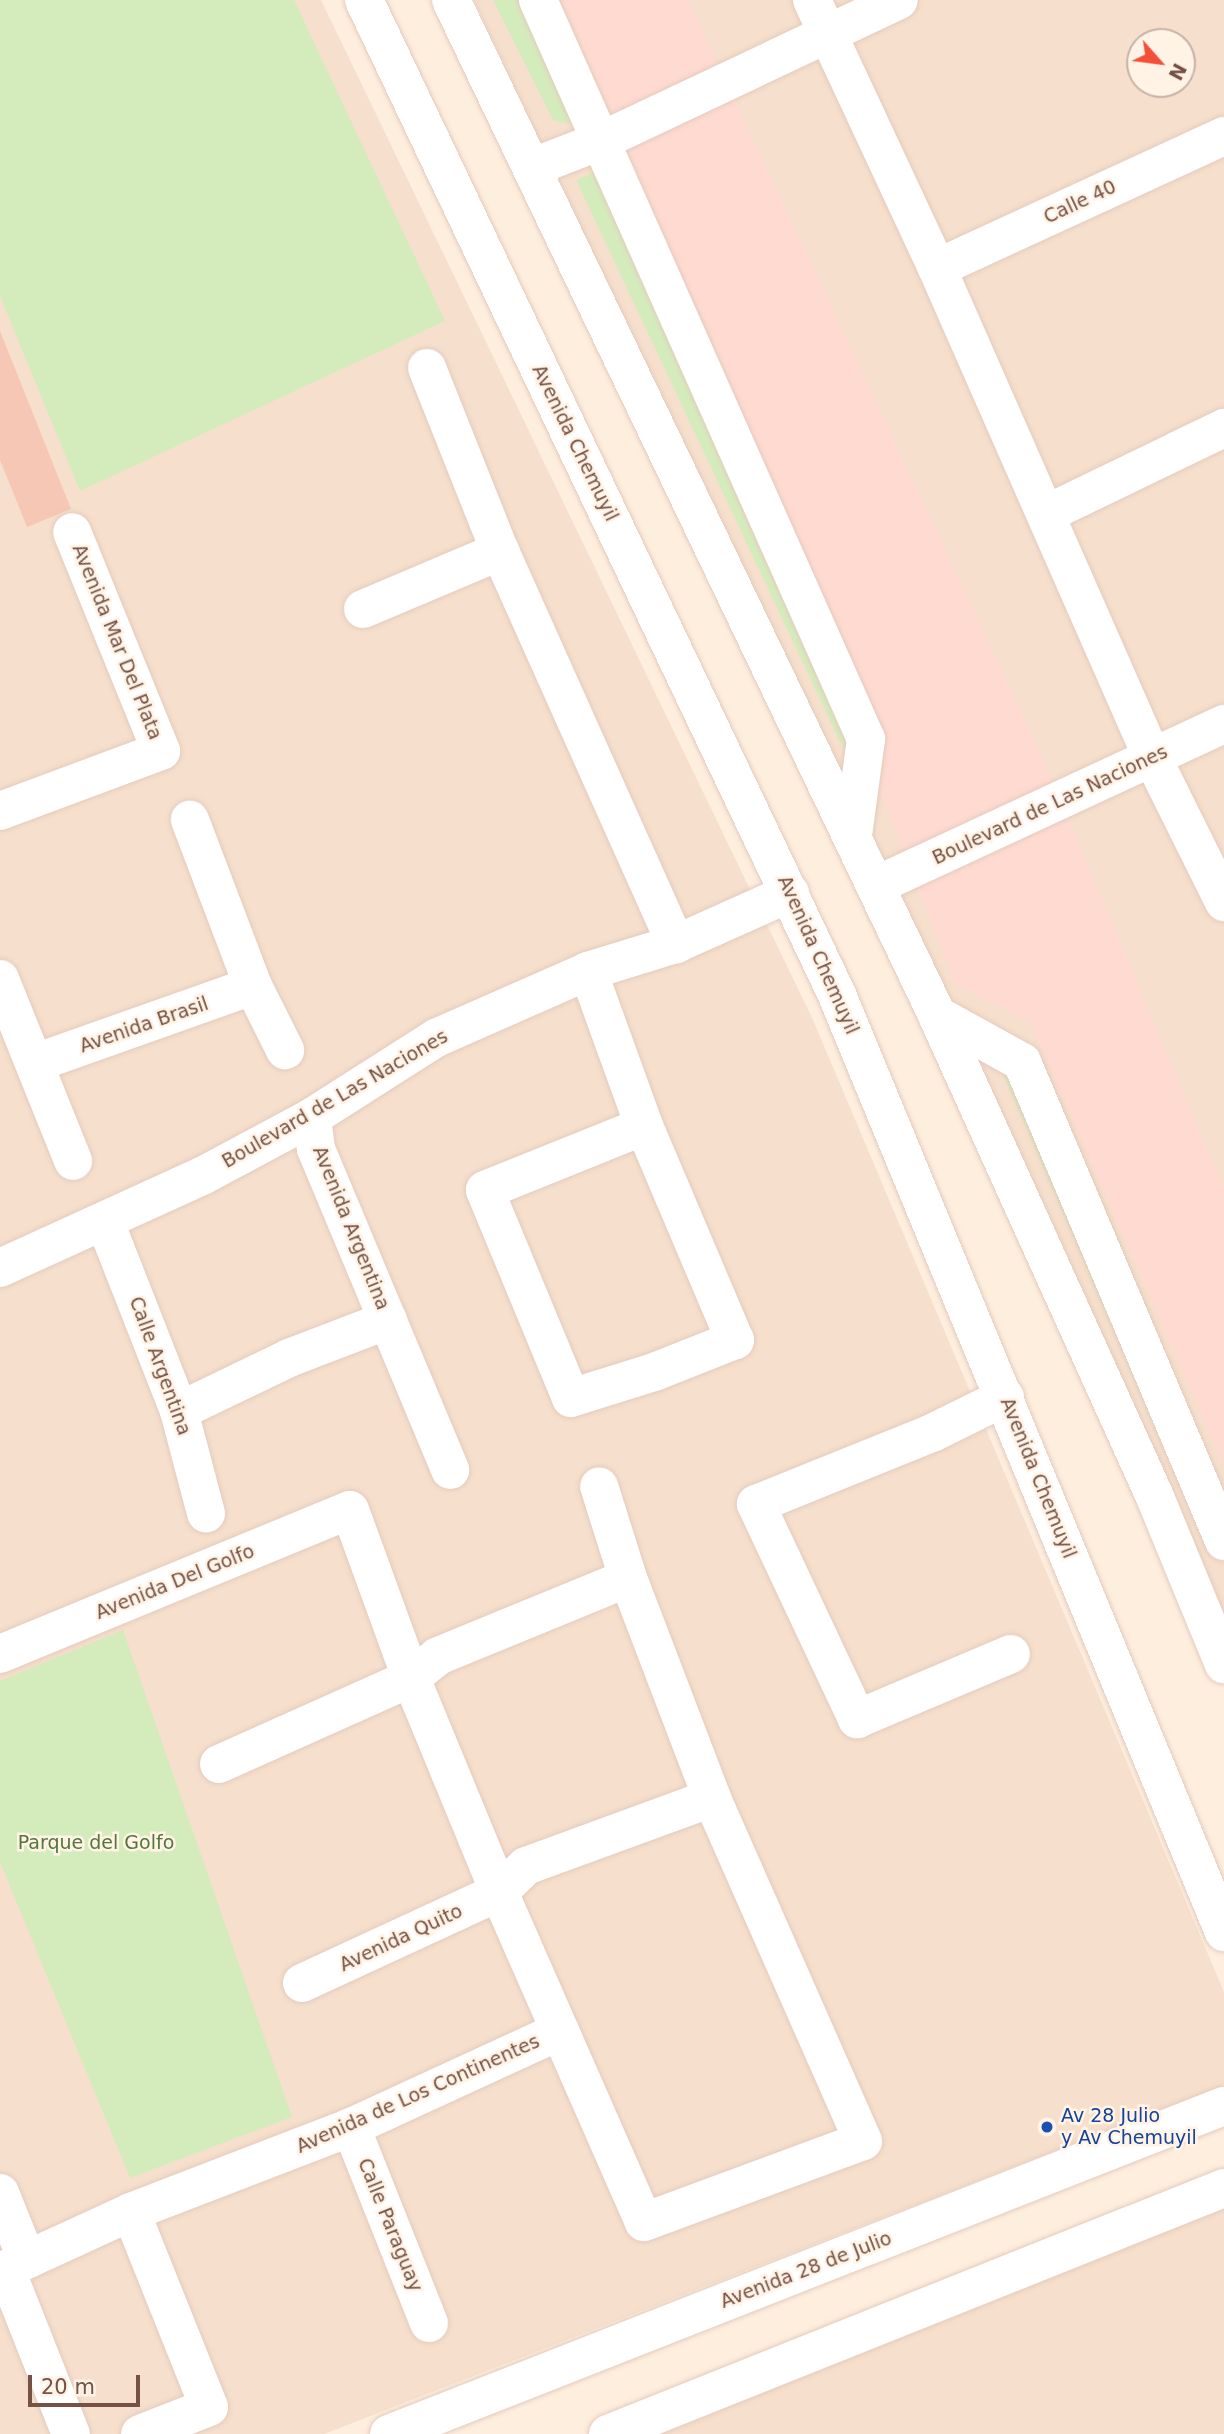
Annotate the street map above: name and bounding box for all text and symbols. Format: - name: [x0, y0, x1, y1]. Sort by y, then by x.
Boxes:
- north arrow: [1126, 28, 1196, 98]
- text: N: [1164, 60, 1191, 84]
- street label: Calle 40: [1040, 175, 1120, 229]
- street label: Avenida Chemuyil: [527, 361, 623, 525]
- street label: Avenida Mar Del Plata: [67, 541, 167, 743]
- street label: Boulevard de Las Naciones: [929, 740, 1171, 870]
- street label: Avenida Chemuyil: [773, 872, 863, 1038]
- street label: Avenida Brasil: [77, 992, 211, 1058]
- street label: Boulevard de Las Naciones: [218, 1025, 452, 1173]
- street label: Avenida Argentina: [308, 1143, 394, 1313]
- street label: Calle Argentina: [124, 1294, 196, 1438]
- street label: Avenida Chemuyil: [995, 1394, 1081, 1562]
- street label: Avenida Del Golfo: [92, 1540, 258, 1624]
- park label: Parque del Golfo: [18, 1832, 174, 1854]
- street label: Avenida Quito: [336, 1900, 466, 1976]
- street label: Avenida de Los Continentes: [293, 2030, 543, 2158]
- place label: Av 28 Julio y Av Chemuyil: [1061, 2105, 1197, 2149]
- marker: Av 28 Julio y Av Chemuyil: [1039, 2119, 1055, 2135]
- street label: Calle Paraguay: [353, 2155, 427, 2295]
- street label: Avenida 28 de Julio: [717, 2227, 895, 2313]
- scale bar: [32, 2360, 144, 2404]
- text: 20 m: [41, 2375, 95, 2399]

